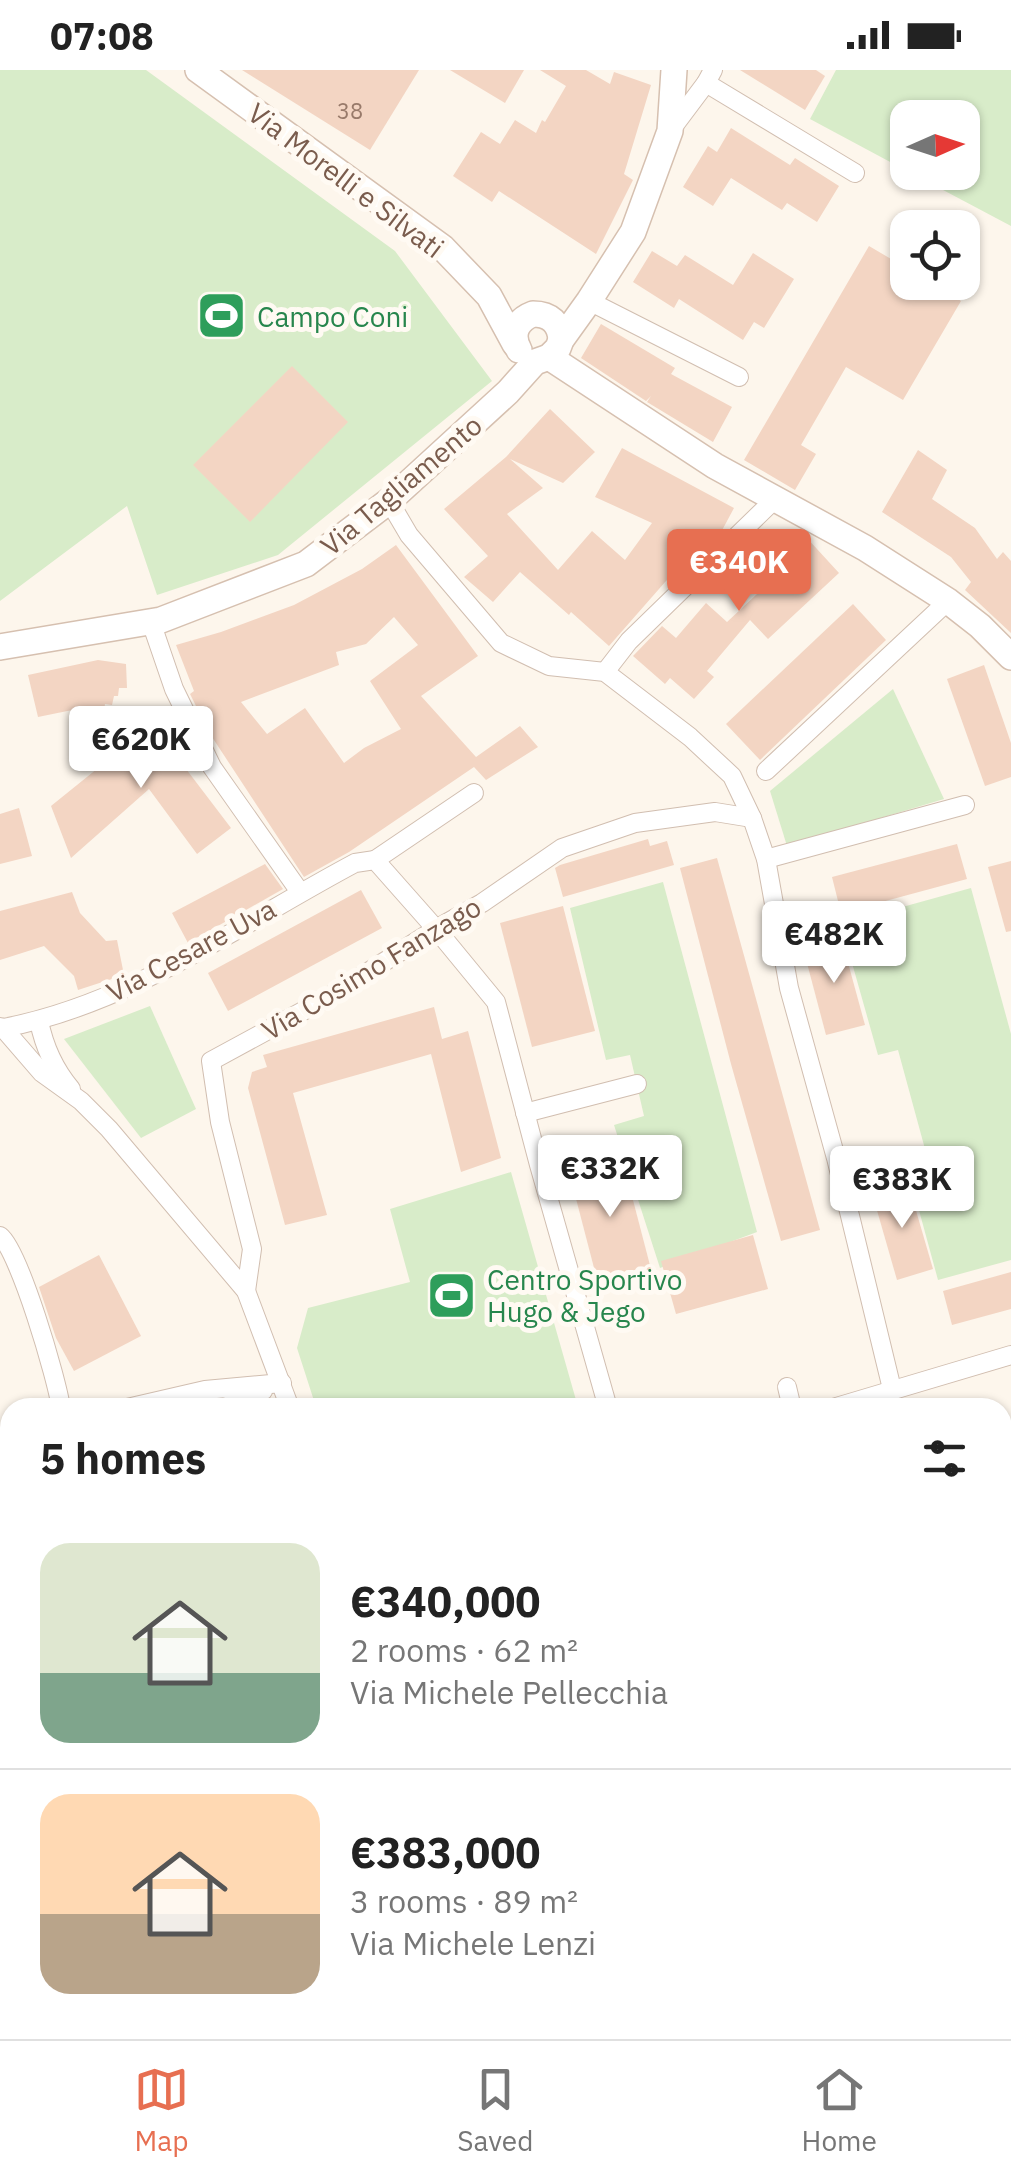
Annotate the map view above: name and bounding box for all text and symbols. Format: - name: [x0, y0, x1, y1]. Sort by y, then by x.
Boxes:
- text: 07:08: [50, 11, 154, 60]
- street label: Via Morelli e Silvati: [241, 94, 451, 266]
- house number: 38: [337, 96, 363, 125]
- north arrow: [890, 100, 980, 190]
- map controls: [890, 100, 980, 300]
- button: locate: [890, 210, 980, 300]
- sports icon: Campo Coni: [196, 290, 248, 342]
- place label: Campo Coni: [257, 298, 408, 335]
- street label: Via Tagliamento: [312, 407, 490, 563]
- pin: €340K: [669, 529, 809, 614]
- text: €340K: [689, 540, 789, 582]
- pin: €620K: [71, 706, 211, 791]
- text: €620K: [91, 717, 191, 759]
- street label: Via Cosimo Fanzago: [254, 888, 488, 1048]
- street label: Via Cesare Uva: [100, 890, 282, 1010]
- pin: €482K: [764, 901, 904, 986]
- text: €482K: [784, 912, 884, 954]
- pin: €332K: [540, 1135, 680, 1220]
- text: €332K: [560, 1146, 660, 1188]
- pin: €383K: [832, 1146, 972, 1231]
- text: €383K: [852, 1157, 952, 1199]
- place label: Centro Sportivo Hugo & Jego: [487, 1261, 683, 1330]
- sports icon: Centro Sportivo Hugo & Jego: [426, 1269, 478, 1321]
- text: 5 homes: [40, 1431, 206, 1486]
- icon: filters: [917, 1431, 972, 1486]
- text: €340,000: [350, 1574, 541, 1629]
- icon: home: [120, 1583, 240, 1703]
- text: 2 rooms · 62 m²: [350, 1629, 578, 1671]
- text: Via Michele Pellecchia: [350, 1671, 668, 1713]
- text: €383,000: [350, 1825, 541, 1880]
- icon: home: [120, 1834, 240, 1954]
- text: 3 rooms · 89 m²: [350, 1880, 578, 1922]
- text: Via Michele Lenzi: [350, 1922, 596, 1964]
- tab: Map: [134, 2062, 189, 2159]
- tab: Saved: [457, 2062, 533, 2159]
- tab: Home: [802, 2062, 877, 2159]

